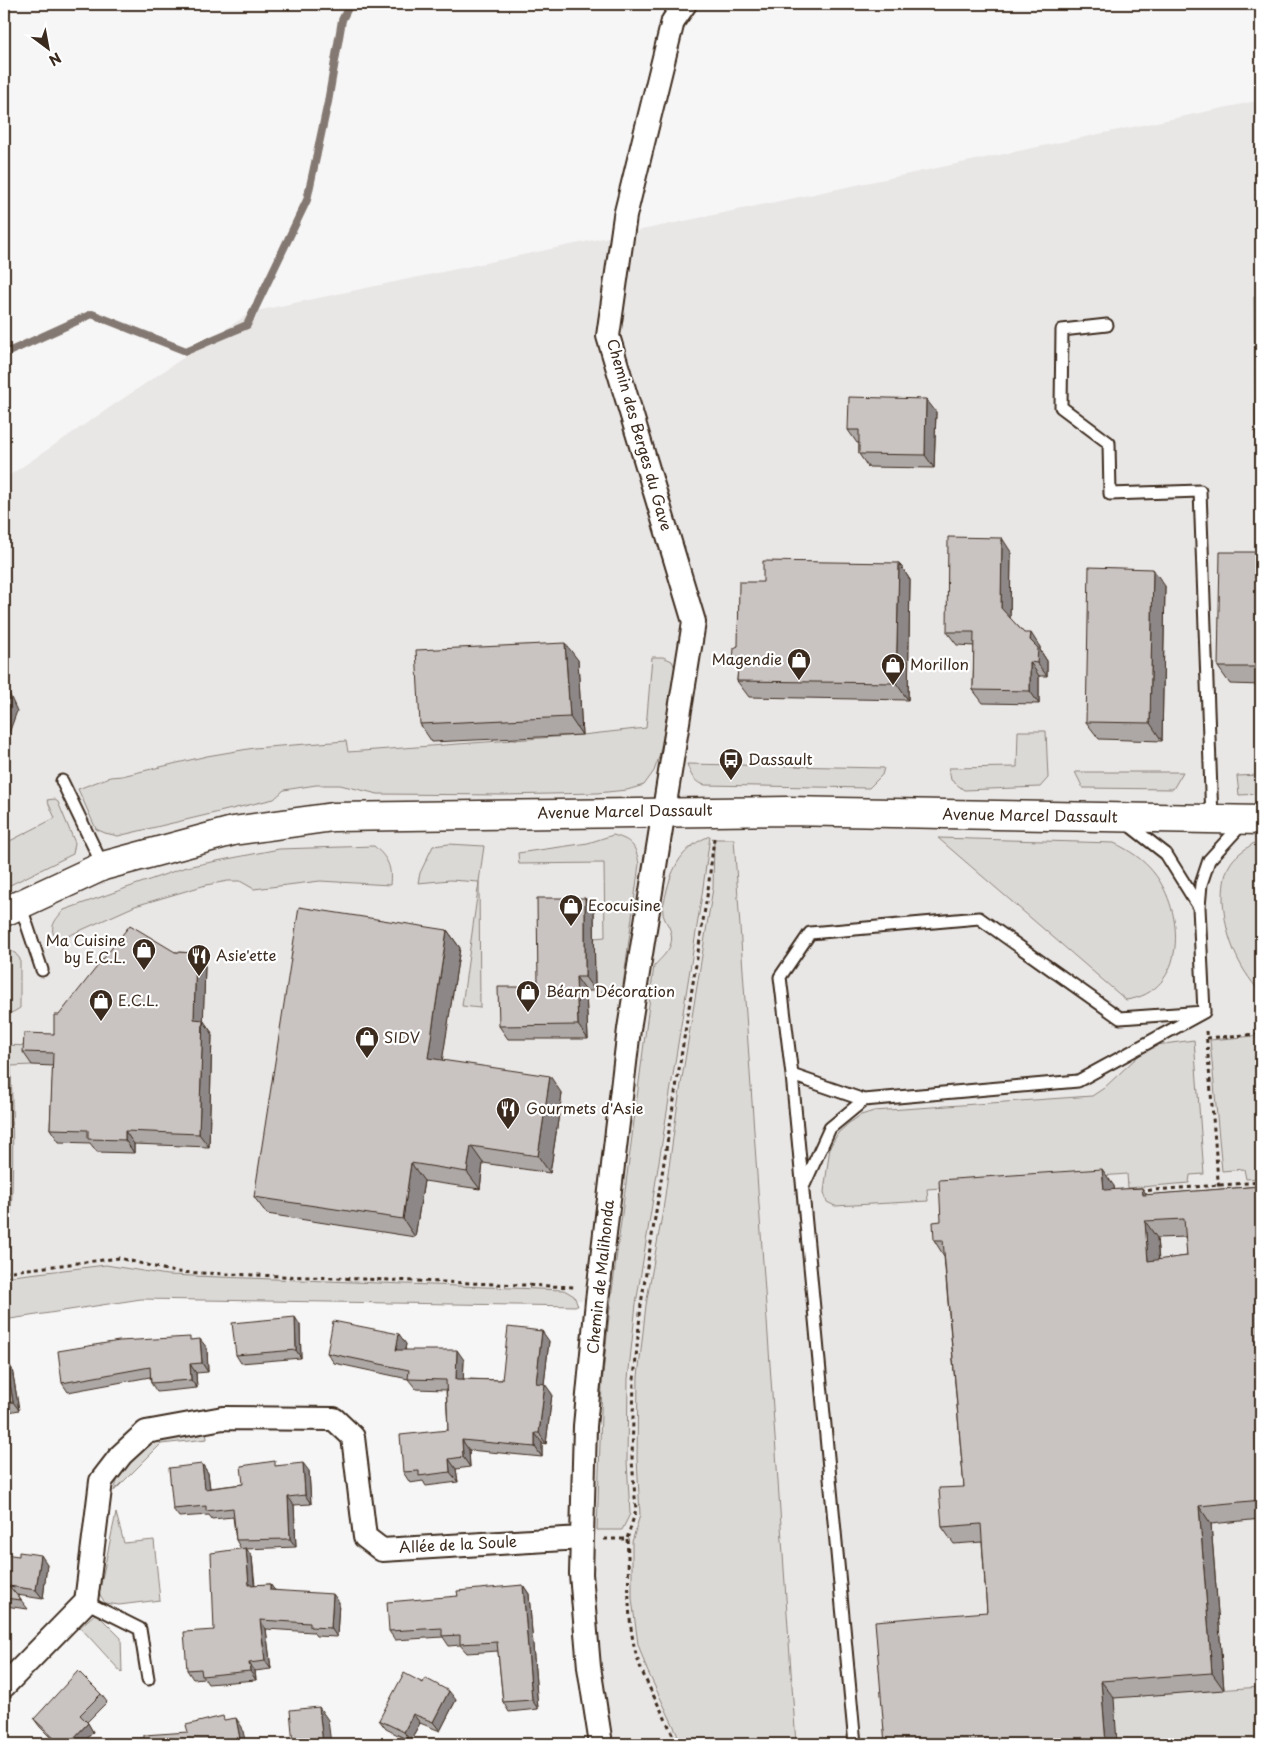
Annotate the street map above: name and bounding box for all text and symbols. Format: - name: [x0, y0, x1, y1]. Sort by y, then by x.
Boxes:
- north arrow: [22, 22, 72, 72]
- text: N: [45, 48, 65, 71]
- street label: Chemin des Berges du Gave: [602, 336, 679, 533]
- place label: Magendie: [712, 647, 782, 670]
- shop icon: Magendie: [786, 647, 812, 681]
- shop icon: Morillon: [880, 652, 906, 686]
- place label: Morillon: [910, 652, 969, 675]
- bus stop icon: Dassault: [718, 747, 744, 781]
- place label: Dassault: [748, 747, 813, 770]
- street label: Avenue Marcel Dassault: [537, 797, 713, 824]
- street label: Avenue Marcel Dassault: [942, 801, 1118, 828]
- shop icon: Ecocuisine: [558, 893, 584, 927]
- place label: Ecocuisine: [588, 893, 661, 916]
- place label: Ma Cuisine by E.C.L.: [46, 928, 126, 968]
- shop icon: Ma Cuisine by E.C.L.: [131, 937, 157, 971]
- restaurant icon: Asie'ette: [186, 943, 212, 977]
- place label: Asie'ette: [216, 943, 276, 966]
- shop icon: Béarn Décoration: [515, 979, 541, 1013]
- place label: Béarn Décoration: [546, 979, 675, 1002]
- shop icon: E.C.L.: [88, 988, 114, 1022]
- place label: E.C.L.: [118, 988, 159, 1011]
- shop icon: SIDV: [354, 1025, 380, 1059]
- place label: SIDV: [384, 1025, 420, 1048]
- restaurant icon: Gourmets d'Asie: [495, 1096, 521, 1130]
- place label: Gourmets d'Asie: [526, 1096, 644, 1119]
- street label: Chemin de Malihonda: [580, 1198, 619, 1355]
- street label: Allée de la Soule: [398, 1529, 517, 1558]

